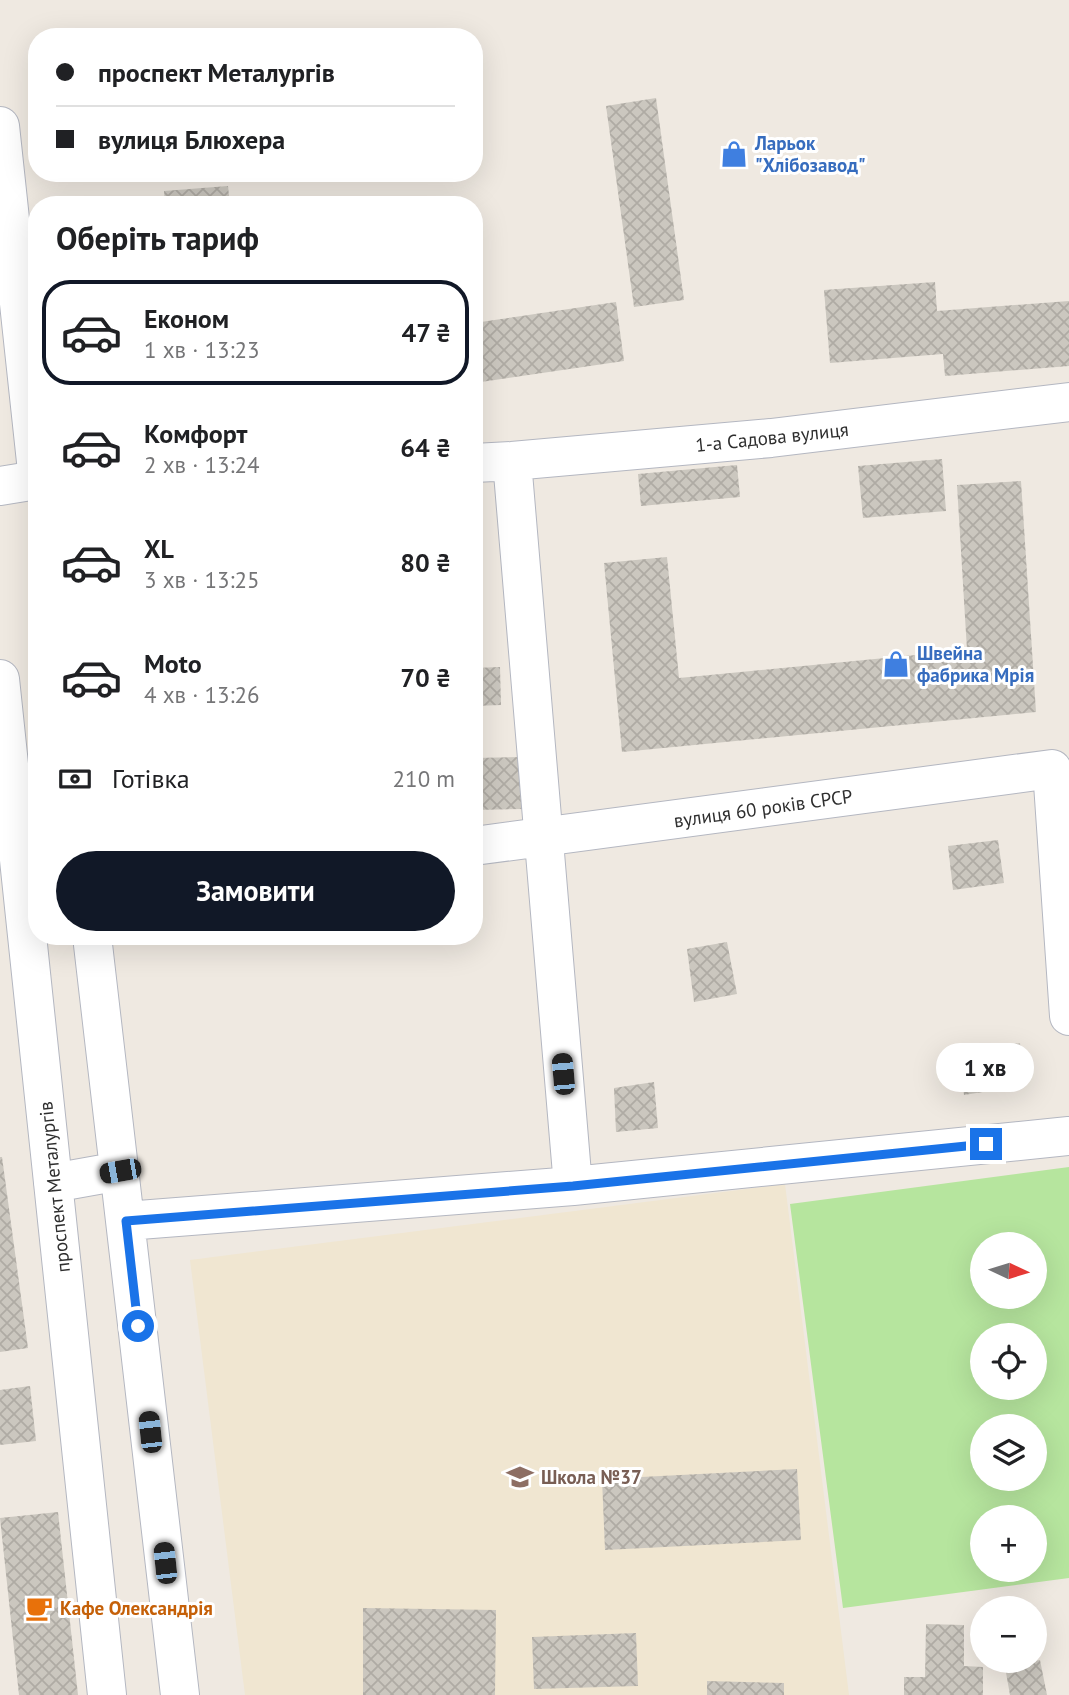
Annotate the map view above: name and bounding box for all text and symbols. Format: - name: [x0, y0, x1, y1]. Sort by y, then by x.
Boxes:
- text: проспект Металургів: [98, 56, 335, 89]
- text: вулиця Блюхера: [98, 123, 285, 156]
- place label: Ларьок "Хлібозавод": [754, 131, 866, 177]
- shop icon: Ларьок "Хлібозавод": [719, 139, 749, 169]
- text: Оберіть тариф: [56, 217, 259, 259]
- icon: car: [60, 301, 123, 364]
- text: Економ: [144, 302, 229, 335]
- text: 47 ₴: [402, 316, 451, 349]
- text: 1 хв · 13:23: [144, 335, 260, 364]
- icon: car: [60, 416, 123, 479]
- text: Комфорт: [144, 417, 247, 450]
- street label: 1-а Садова вулиця: [694, 417, 850, 457]
- text: 64 ₴: [400, 431, 451, 464]
- text: 2 хв · 13:24: [144, 450, 260, 479]
- icon: car: [60, 531, 123, 594]
- text: XL: [144, 532, 174, 565]
- text: 80 ₴: [400, 546, 451, 579]
- text: 3 хв · 13:25: [144, 565, 260, 594]
- place label: Швейна фабрика Мрія: [917, 641, 1034, 687]
- icon: car: [60, 646, 123, 709]
- text: Moto: [144, 647, 202, 680]
- shop icon: Швейна фабрика Мрія: [881, 649, 911, 679]
- text: 70 ₴: [400, 661, 451, 694]
- text: 4 хв · 13:26: [144, 680, 260, 709]
- icon: cash: [56, 760, 94, 798]
- text: Готівка: [112, 762, 190, 795]
- text: 210 m: [393, 764, 455, 793]
- street label: вулиця 60 років СРСР: [672, 784, 854, 832]
- button: Замовити: [56, 851, 455, 931]
- callout: 1 хв: [937, 1042, 1035, 1092]
- car: [551, 1052, 576, 1096]
- text: 1 хв: [964, 1053, 1006, 1082]
- street label: проспект Металургів: [33, 1100, 75, 1274]
- route end: [970, 1128, 1002, 1160]
- car: [98, 1157, 143, 1185]
- north arrow: [970, 1232, 1046, 1309]
- map controls: [970, 1232, 1047, 1673]
- route start: [122, 1310, 154, 1342]
- button: locate: [970, 1323, 1047, 1400]
- car: [138, 1410, 163, 1454]
- button: layers: [970, 1414, 1047, 1491]
- school or university icon: Школа №37: [505, 1462, 535, 1492]
- place label: Школа №37: [541, 1465, 642, 1489]
- button: +: [970, 1505, 1047, 1582]
- car: [153, 1541, 178, 1585]
- cafe icon: Кафе Олександрія: [24, 1593, 54, 1623]
- place label: Кафе Олександрія: [60, 1596, 213, 1620]
- button: −: [970, 1596, 1047, 1673]

